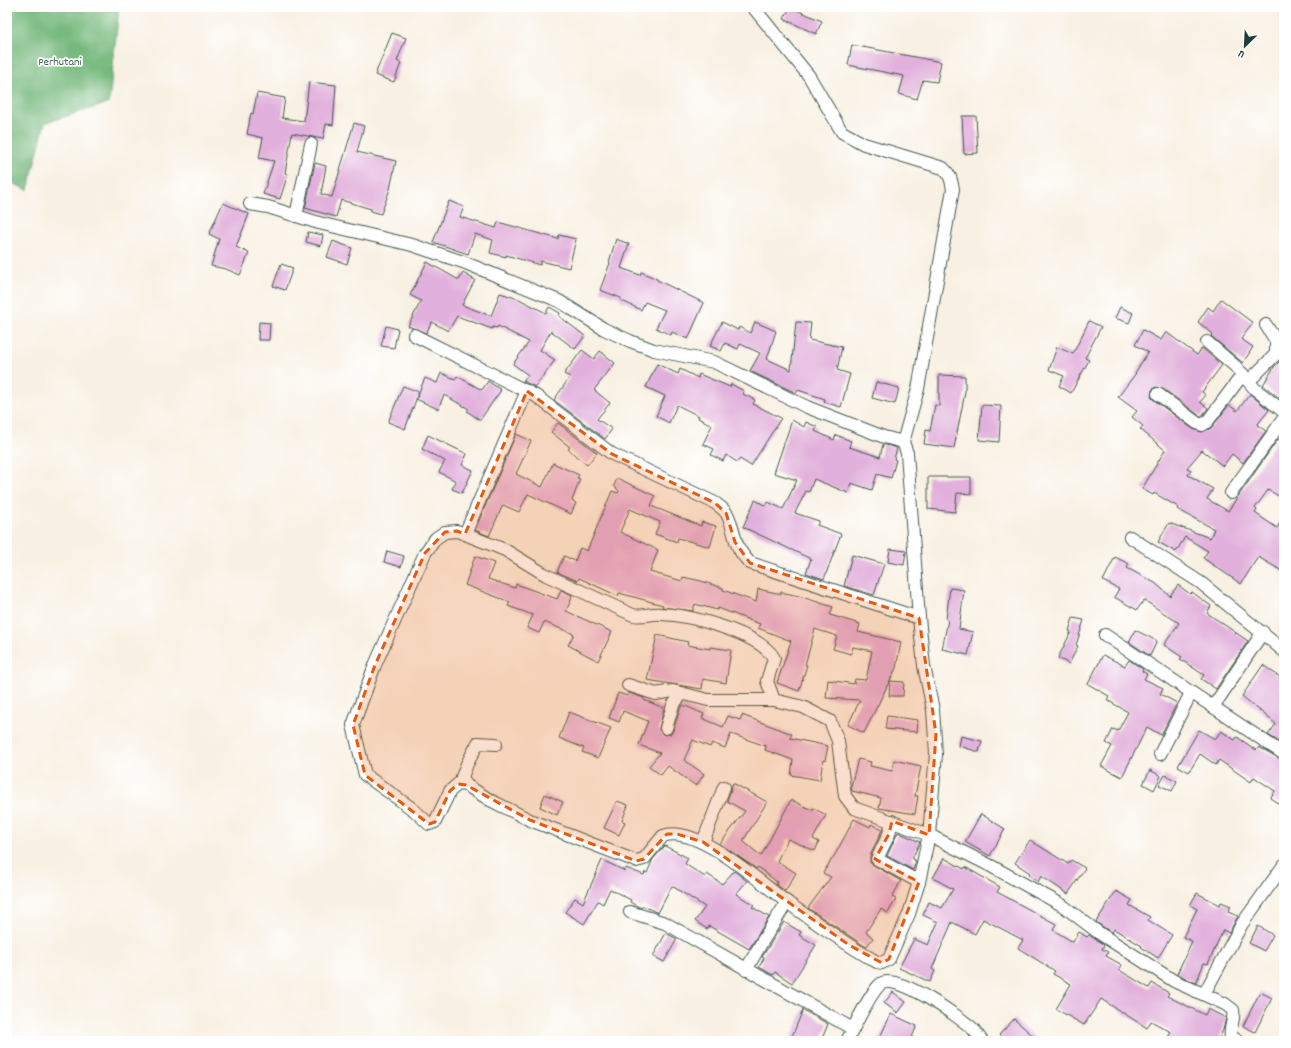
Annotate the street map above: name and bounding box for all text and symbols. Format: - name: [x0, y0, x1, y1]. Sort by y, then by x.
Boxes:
- north arrow: [1225, 26, 1265, 66]
- text: U: [1236, 45, 1247, 62]
- park label: Perhutani: [38, 54, 82, 71]

